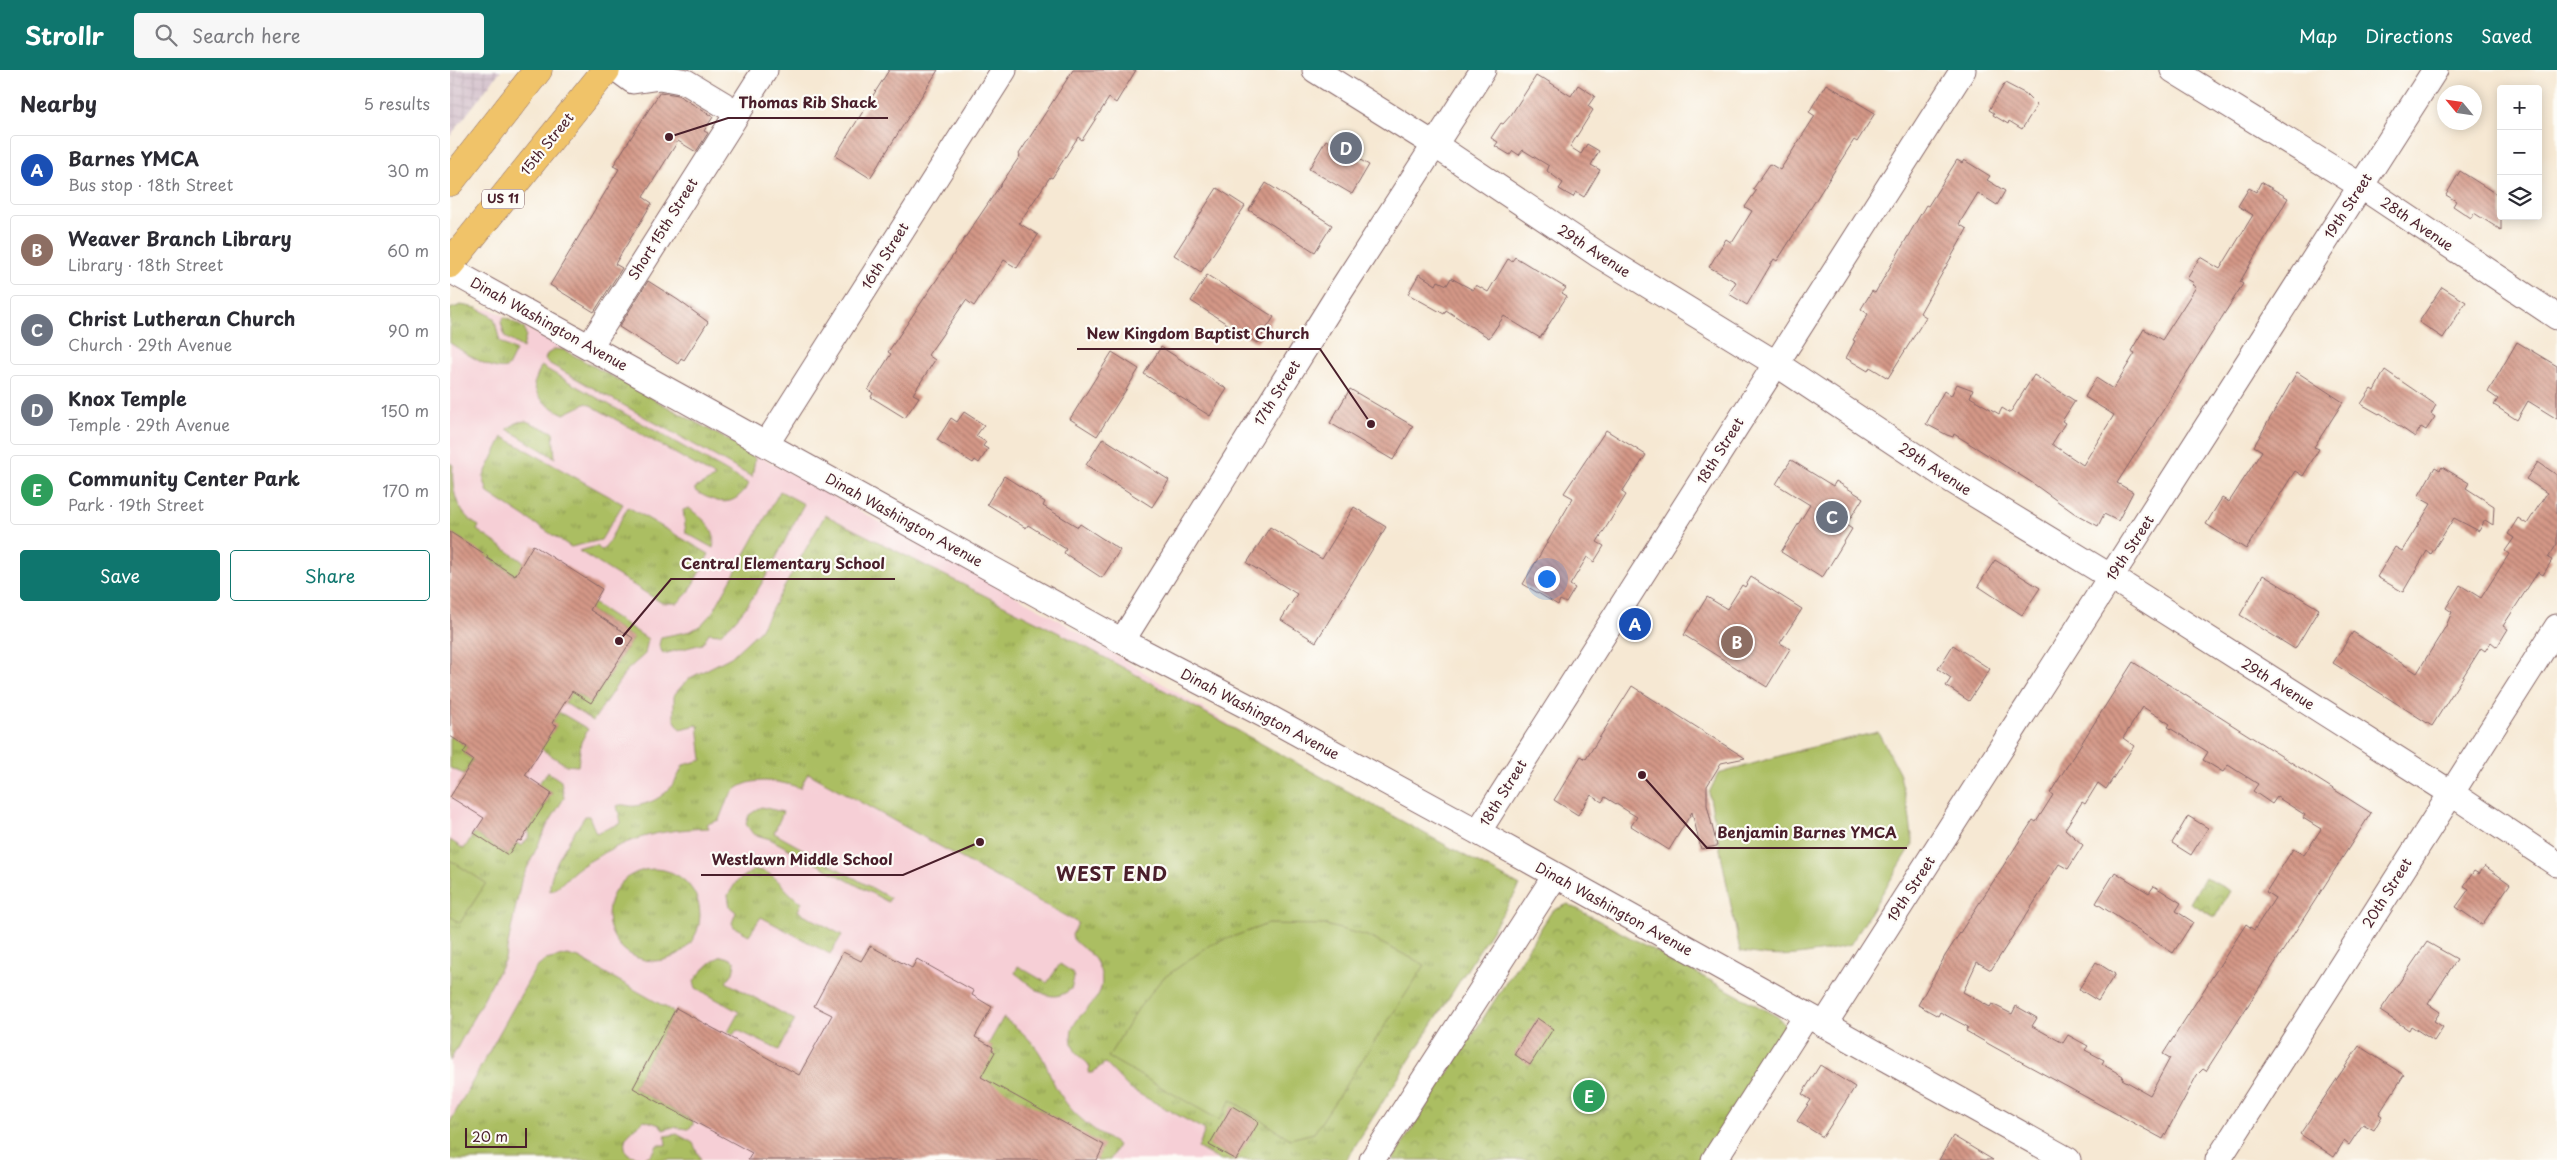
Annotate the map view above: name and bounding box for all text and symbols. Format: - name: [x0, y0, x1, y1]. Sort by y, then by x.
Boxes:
- search box: [134, 13, 484, 58]
- text: Strollr: [25, 17, 104, 53]
- icon: search: [152, 21, 180, 49]
- text: Search here: [192, 21, 301, 49]
- text: Map: [2299, 22, 2337, 49]
- text: Directions: [2365, 22, 2453, 49]
- text: Saved: [2481, 22, 2532, 49]
- north arrow: [2437, 85, 2482, 130]
- map controls: [2497, 85, 2542, 220]
- button: +: [2497, 85, 2542, 130]
- text: Nearby: [20, 87, 97, 119]
- callout: Thomas Rib Shack: [728, 88, 888, 118]
- text: Thomas Rib Shack: [739, 90, 877, 113]
- text: 5 results: [363, 91, 430, 115]
- street label: 15th Street: [515, 108, 579, 180]
- pin: D: [1330, 129, 1362, 167]
- button: −: [2497, 130, 2542, 175]
- text: Barnes YMCA: [68, 144, 199, 172]
- text: A: [31, 158, 43, 182]
- text: 30 m: [387, 158, 429, 182]
- street label: 19th Street: [2318, 168, 2377, 243]
- text: Bus stop · 18th Street: [68, 172, 233, 196]
- street label: Short 15th Street: [623, 173, 703, 284]
- button: layers: [2497, 175, 2542, 220]
- road number: US 11: [482, 190, 524, 208]
- street label: 28th Avenue: [2377, 191, 2458, 256]
- street label: 16th Street: [856, 218, 914, 293]
- street label: 29th Avenue: [1554, 219, 1635, 282]
- text: Weaver Branch Library: [68, 224, 292, 252]
- text: B: [32, 238, 42, 262]
- text: 60 m: [387, 238, 429, 262]
- text: Library · 18th Street: [68, 252, 223, 276]
- street label: Dinah Washington Avenue: [467, 271, 632, 376]
- text: Christ Lutheran Church: [68, 304, 296, 332]
- text: C: [31, 318, 43, 342]
- text: 90 m: [388, 318, 429, 342]
- callout: New Kingdom Baptist Church: [1077, 319, 1320, 349]
- text: New Kingdom Baptist Church: [1087, 321, 1309, 344]
- text: Church · 29th Avenue: [68, 332, 232, 356]
- street label: 17th Street: [1248, 356, 1305, 430]
- text: Knox Temple: [68, 384, 187, 412]
- text: D: [31, 398, 43, 422]
- text: 150 m: [381, 398, 429, 422]
- text: Temple · 29th Avenue: [68, 412, 230, 436]
- street label: 18th Street: [1691, 413, 1749, 488]
- street label: 29th Avenue: [1895, 437, 1976, 500]
- text: Community Center Park: [68, 464, 300, 492]
- street label: Dinah Washington Avenue: [822, 467, 987, 572]
- text: E: [32, 478, 42, 502]
- text: 170 m: [383, 478, 429, 502]
- text: Park · 19th Street: [68, 492, 204, 516]
- pin: C: [1816, 498, 1848, 536]
- street label: 19th Street: [2100, 510, 2159, 585]
- callout: Central Elementary School: [671, 549, 895, 579]
- button: Save: [20, 550, 220, 601]
- button: Share: [230, 550, 430, 601]
- text: Central Elementary School: [681, 551, 885, 574]
- your location: [1534, 566, 1560, 592]
- pin: A: [1619, 605, 1651, 643]
- pin: B: [1721, 623, 1753, 661]
- street label: 29th Avenue: [2237, 653, 2319, 715]
- street label: Dinah Washington Avenue: [1177, 663, 1344, 765]
- street label: 18th Street: [1474, 755, 1532, 830]
- callout: Benjamin Barnes YMCA: [1707, 818, 1907, 848]
- text: Benjamin Barnes YMCA: [1717, 820, 1897, 843]
- callout: Westlawn Middle School: [701, 845, 903, 875]
- text: Westlawn Middle School: [712, 847, 893, 870]
- street label: 19th Street: [1881, 851, 1940, 926]
- street label: 20th Street: [2357, 853, 2417, 932]
- street label: Dinah Washington Avenue: [1532, 856, 1697, 961]
- district label: WEST END: [1056, 859, 1168, 887]
- pin: E: [1573, 1077, 1605, 1115]
- scale bar: [465, 1125, 528, 1148]
- text: 20 m: [472, 1126, 508, 1147]

